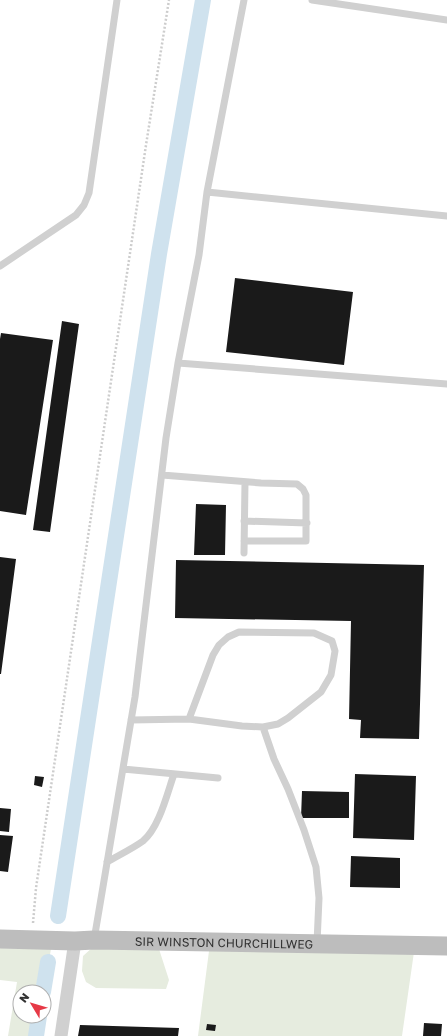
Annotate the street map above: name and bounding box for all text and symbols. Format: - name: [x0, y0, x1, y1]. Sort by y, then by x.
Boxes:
- street label: SIR WINSTON CHURCHILLWEG: [135, 933, 313, 951]
- north arrow: [12, 984, 52, 1024]
- text: N: [16, 990, 31, 1005]

